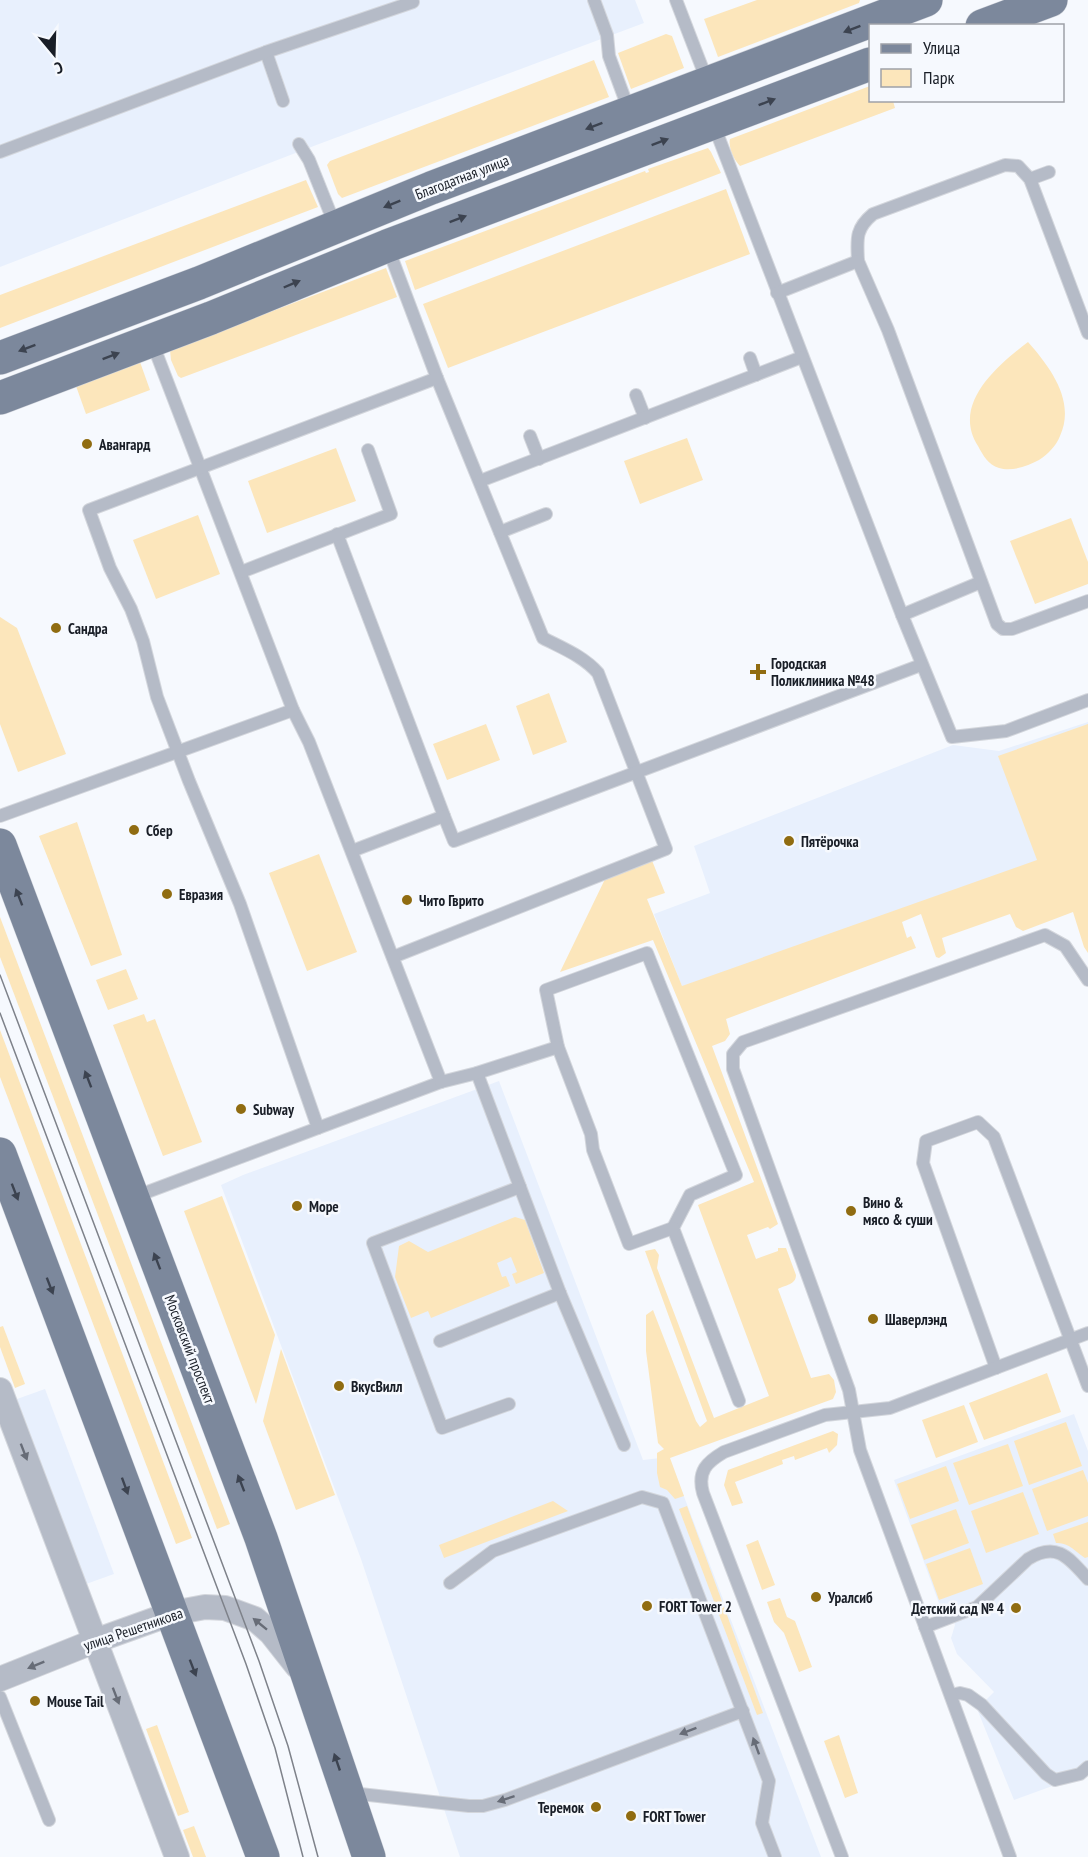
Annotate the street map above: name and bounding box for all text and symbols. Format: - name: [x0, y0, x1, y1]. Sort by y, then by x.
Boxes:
- north arrow: [24, 24, 84, 84]
- one-way arrow: [843, 24, 861, 34]
- legend: [869, 24, 1064, 102]
- text: Улица: [923, 36, 960, 59]
- text: С: [52, 58, 66, 79]
- text: Парк: [923, 66, 954, 89]
- one-way arrow: [759, 96, 777, 106]
- one-way arrow: [585, 122, 603, 132]
- one-way arrow: [652, 137, 670, 147]
- street label: Благодатная улица: [412, 150, 512, 204]
- one-way arrow: [383, 199, 401, 209]
- one-way arrow: [450, 213, 468, 223]
- one-way arrow: [284, 279, 302, 289]
- one-way arrow: [17, 343, 35, 353]
- one-way arrow: [102, 351, 120, 361]
- place label: Авангард: [98, 435, 150, 454]
- marker: Авангард: [80, 437, 94, 451]
- place label: Сандра: [68, 619, 108, 638]
- marker: Сандра: [49, 621, 63, 635]
- place label: Городская Поликлиника №48: [771, 654, 875, 690]
- marker: Городская Поликлиника №48: [749, 663, 767, 681]
- place label: Сбер: [146, 821, 173, 840]
- marker: Сбер: [127, 823, 141, 837]
- place label: Пятёрочка: [801, 832, 859, 851]
- marker: Пятёрочка: [782, 834, 796, 848]
- place label: Евразия: [179, 885, 223, 904]
- one-way arrow: [14, 887, 24, 905]
- marker: Евразия: [160, 887, 174, 901]
- place label: Чито Гврито: [419, 891, 484, 910]
- marker: Чито Гврито: [400, 893, 414, 907]
- one-way arrow: [83, 1070, 93, 1088]
- place label: Subway: [253, 1100, 295, 1119]
- marker: Subway: [234, 1102, 248, 1116]
- one-way arrow: [10, 1184, 20, 1202]
- place label: Вино & мясо & суши: [863, 1193, 933, 1229]
- place label: Море: [309, 1197, 339, 1216]
- marker: Море: [290, 1199, 304, 1213]
- marker: Вино & мясо & суши: [844, 1204, 858, 1218]
- one-way arrow: [152, 1252, 162, 1270]
- one-way arrow: [46, 1277, 55, 1295]
- street label: Московский проспект: [160, 1292, 220, 1406]
- place label: Шаверлэнд: [885, 1310, 947, 1329]
- marker: Шаверлэнд: [866, 1312, 880, 1326]
- place label: ВкусВилл: [351, 1377, 403, 1396]
- marker: ВкусВилл: [332, 1379, 346, 1393]
- one-way arrow: [19, 1444, 29, 1462]
- one-way arrow: [235, 1474, 245, 1492]
- one-way arrow: [121, 1478, 131, 1496]
- place label: Уралсиб: [827, 1588, 873, 1607]
- marker: Уралсиб: [809, 1590, 823, 1604]
- place label: FORT Tower 2: [659, 1597, 732, 1616]
- marker: FORT Tower 2: [640, 1599, 654, 1613]
- place label: Детский сад № 4: [911, 1599, 1004, 1618]
- marker: Детский сад № 4: [1009, 1601, 1023, 1615]
- street label: улица Решетникова: [81, 1603, 185, 1655]
- one-way arrow: [252, 1618, 268, 1631]
- one-way arrow: [189, 1659, 199, 1677]
- one-way arrow: [26, 1660, 44, 1670]
- one-way arrow: [111, 1687, 121, 1705]
- place label: Mouse Tail: [47, 1692, 104, 1711]
- marker: Mouse Tail: [28, 1694, 42, 1708]
- one-way arrow: [679, 1727, 697, 1737]
- one-way arrow: [751, 1736, 761, 1754]
- one-way arrow: [331, 1753, 341, 1771]
- one-way arrow: [497, 1795, 515, 1804]
- place label: Теремок: [538, 1798, 585, 1817]
- marker: Теремок: [589, 1800, 603, 1814]
- place label: FORT Tower: [643, 1807, 706, 1826]
- marker: FORT Tower: [624, 1809, 638, 1823]

